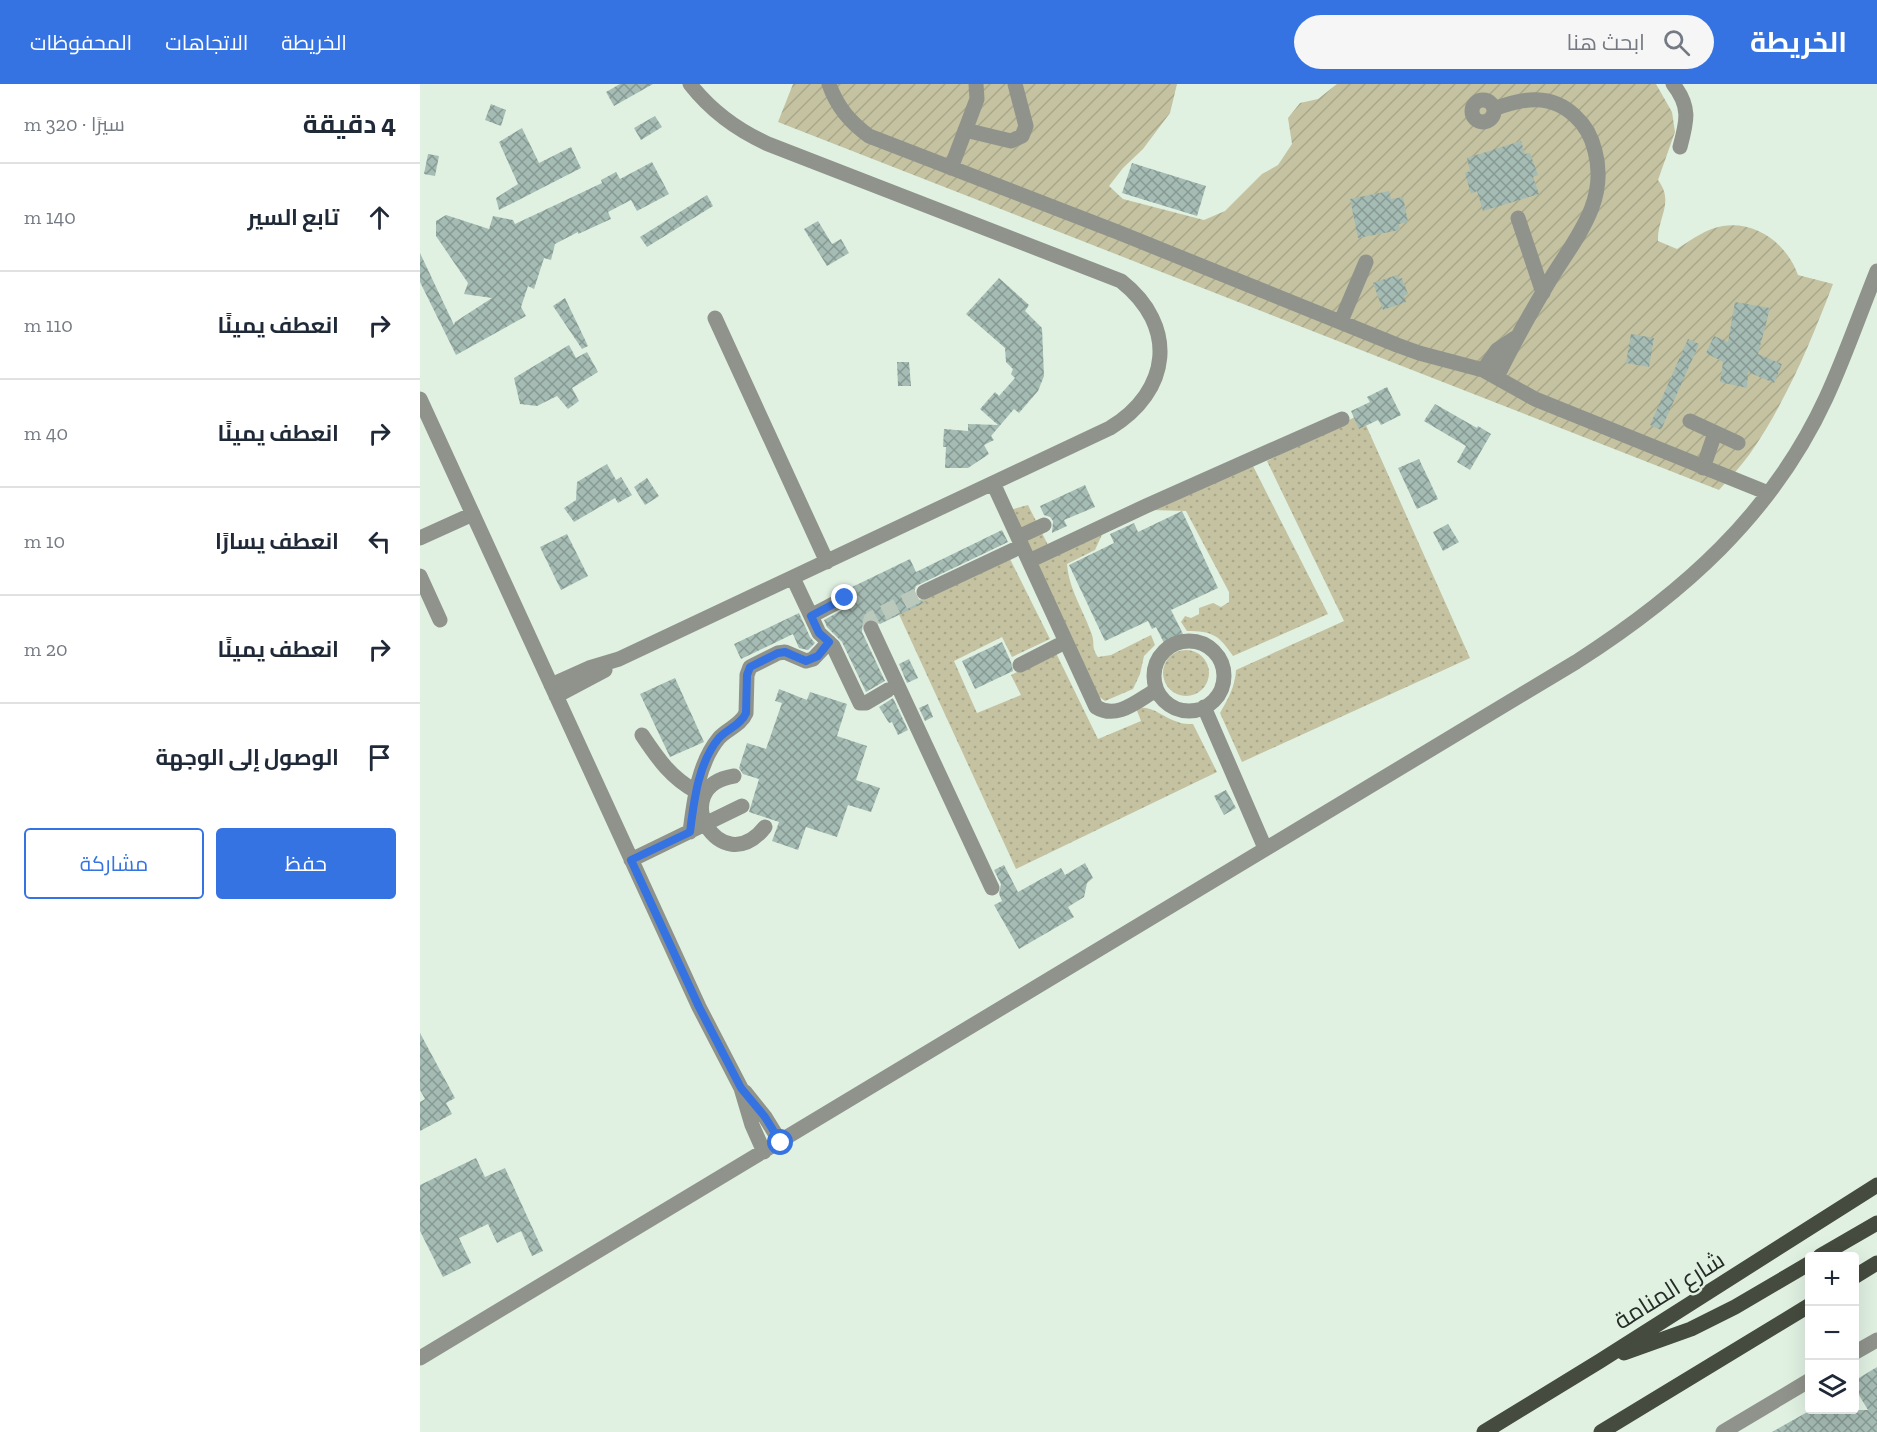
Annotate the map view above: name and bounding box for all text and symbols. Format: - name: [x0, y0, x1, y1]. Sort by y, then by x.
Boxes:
- search box: [1294, 15, 1714, 69]
- icon: search: [1660, 26, 1693, 59]
- text: الخريطة: [1750, 26, 1847, 59]
- text: ابحث هنا: [1566, 29, 1645, 56]
- text: المحفوظات: [30, 30, 132, 55]
- text: الاتجاهات: [165, 30, 248, 55]
- text: الخريطة: [281, 30, 347, 55]
- text: 4 دقيقة: [303, 108, 396, 140]
- text: سيرًا · 320 m: [24, 112, 125, 136]
- icon: ahead: [363, 201, 396, 234]
- text: تابع السير: [247, 204, 339, 231]
- text: 140 m: [24, 205, 76, 229]
- icon: right: [363, 309, 396, 342]
- text: انعطف يمينًا: [218, 312, 339, 339]
- text: 110 m: [24, 313, 73, 337]
- icon: right: [363, 417, 396, 450]
- text: انعطف يمينًا: [218, 420, 339, 447]
- text: 40 m: [24, 421, 68, 445]
- icon: left: [363, 525, 396, 558]
- text: انعطف يسارًا: [215, 528, 339, 555]
- text: 10 m: [24, 529, 65, 553]
- route end: [831, 584, 857, 610]
- icon: right: [363, 633, 396, 666]
- text: انعطف يمينًا: [218, 636, 339, 663]
- text: 20 m: [24, 637, 68, 661]
- icon: arrive: [363, 741, 396, 774]
- text: الوصول إلى الوجهة: [155, 744, 339, 771]
- button: مشاركة: [24, 828, 204, 899]
- button: حفظ: [216, 828, 396, 899]
- route start: [767, 1129, 793, 1155]
- street label: شارع المنامة: [1608, 1245, 1731, 1337]
- map controls: [1805, 1252, 1859, 1414]
- button: +: [1805, 1252, 1859, 1306]
- button: −: [1805, 1306, 1859, 1360]
- button: layers: [1805, 1360, 1859, 1414]

